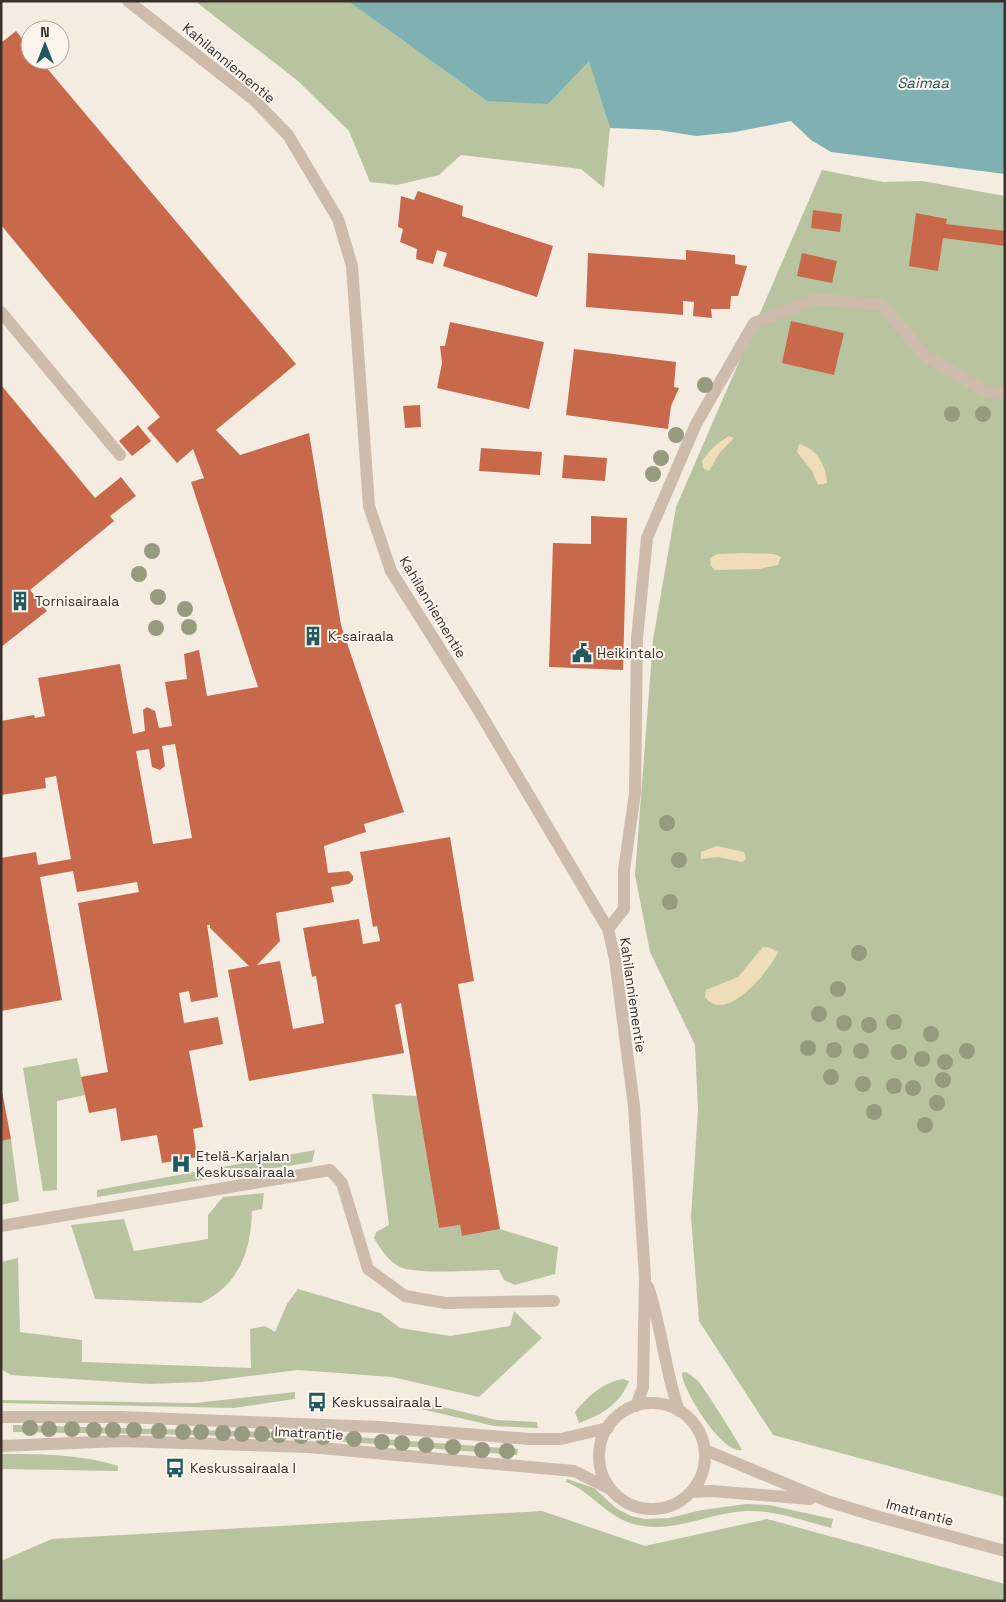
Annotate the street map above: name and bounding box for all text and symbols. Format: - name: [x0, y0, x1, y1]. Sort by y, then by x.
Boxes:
- street label: Kahilanniementie: [179, 19, 279, 107]
- north arrow: [20, 20, 70, 70]
- text: N: [40, 23, 50, 41]
- water label: Saimaa: [897, 73, 949, 92]
- street label: Kahilanniementie: [395, 553, 471, 661]
- building icon: Tornisairaala: [9, 590, 31, 612]
- place label: Tornisairaala: [35, 592, 119, 610]
- building icon: K-sairaala: [302, 625, 324, 647]
- place label: K-sairaala: [328, 627, 394, 645]
- public building icon: Heikintalo: [571, 642, 593, 664]
- place label: Heikintalo: [597, 644, 664, 662]
- street label: Kahilanniementie: [616, 936, 650, 1054]
- place label: Etelä-Karjalan Keskussairaala: [196, 1147, 295, 1181]
- hospital icon: Etelä-Karjalan Keskussairaala: [170, 1153, 192, 1175]
- bus stop icon: Keskussairaala L: [306, 1391, 328, 1413]
- place label: Keskussairaala L: [332, 1393, 442, 1411]
- street label: Imatrantie: [274, 1422, 344, 1444]
- bus stop icon: Keskussairaala I: [164, 1457, 186, 1479]
- place label: Keskussairaala I: [190, 1459, 296, 1477]
- street label: Imatrantie: [884, 1494, 956, 1530]

